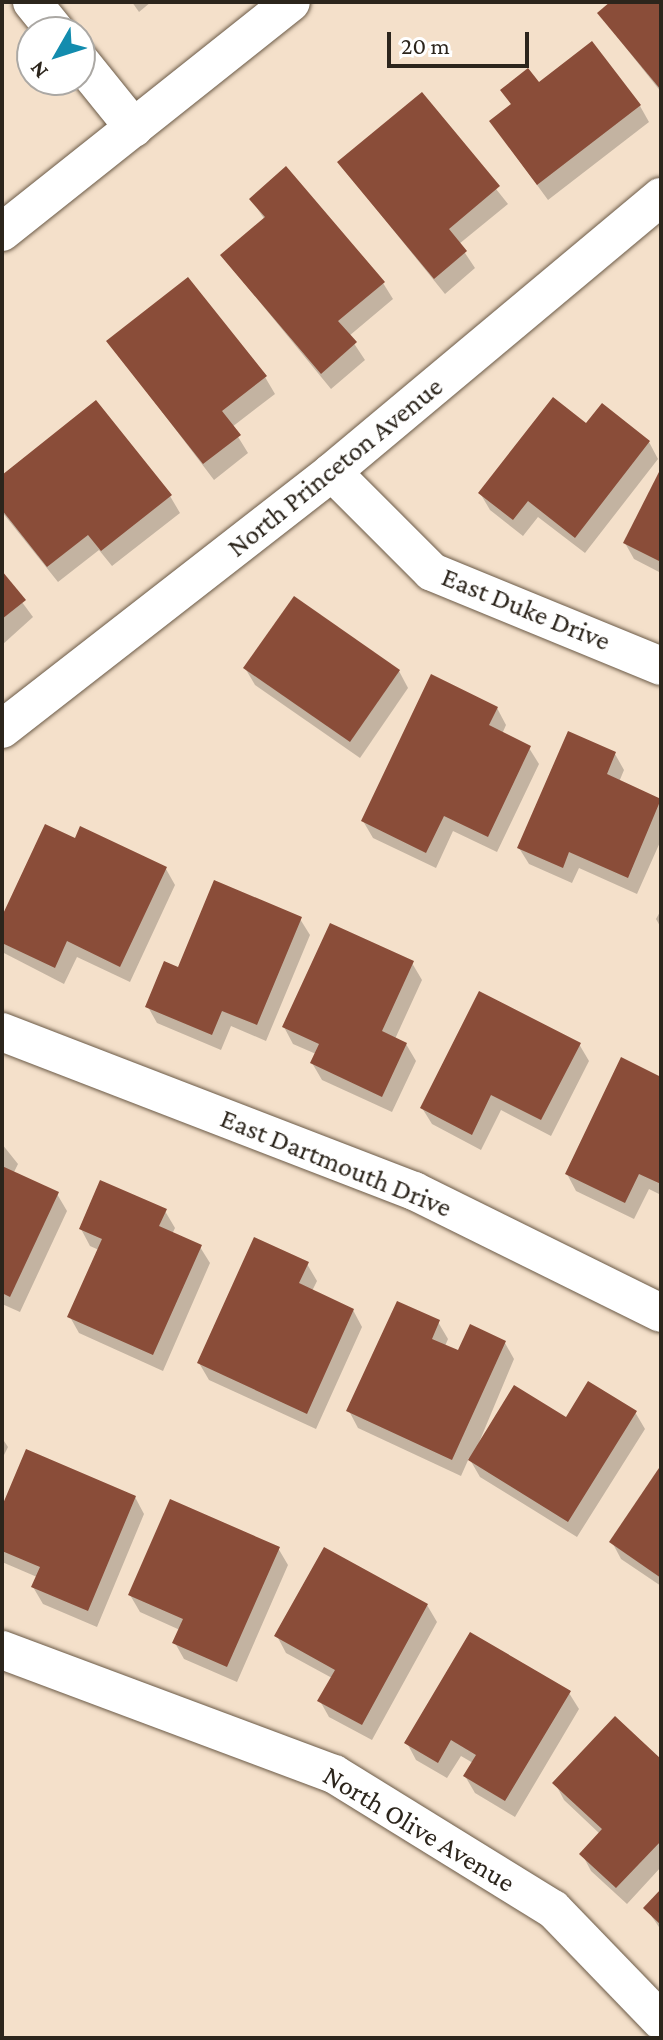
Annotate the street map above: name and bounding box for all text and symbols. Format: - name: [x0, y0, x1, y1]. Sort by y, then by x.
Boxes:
- north arrow: [16, 16, 96, 96]
- scale bar: [391, 16, 533, 66]
- text: 20 m: [401, 32, 450, 59]
- text: N: [24, 56, 53, 84]
- street label: North Princeton Avenue: [220, 370, 450, 564]
- street label: East Duke Drive: [437, 560, 615, 658]
- street label: East Dartmouth Drive: [216, 1101, 456, 1225]
- street label: North Olive Avenue: [317, 1759, 521, 1899]

